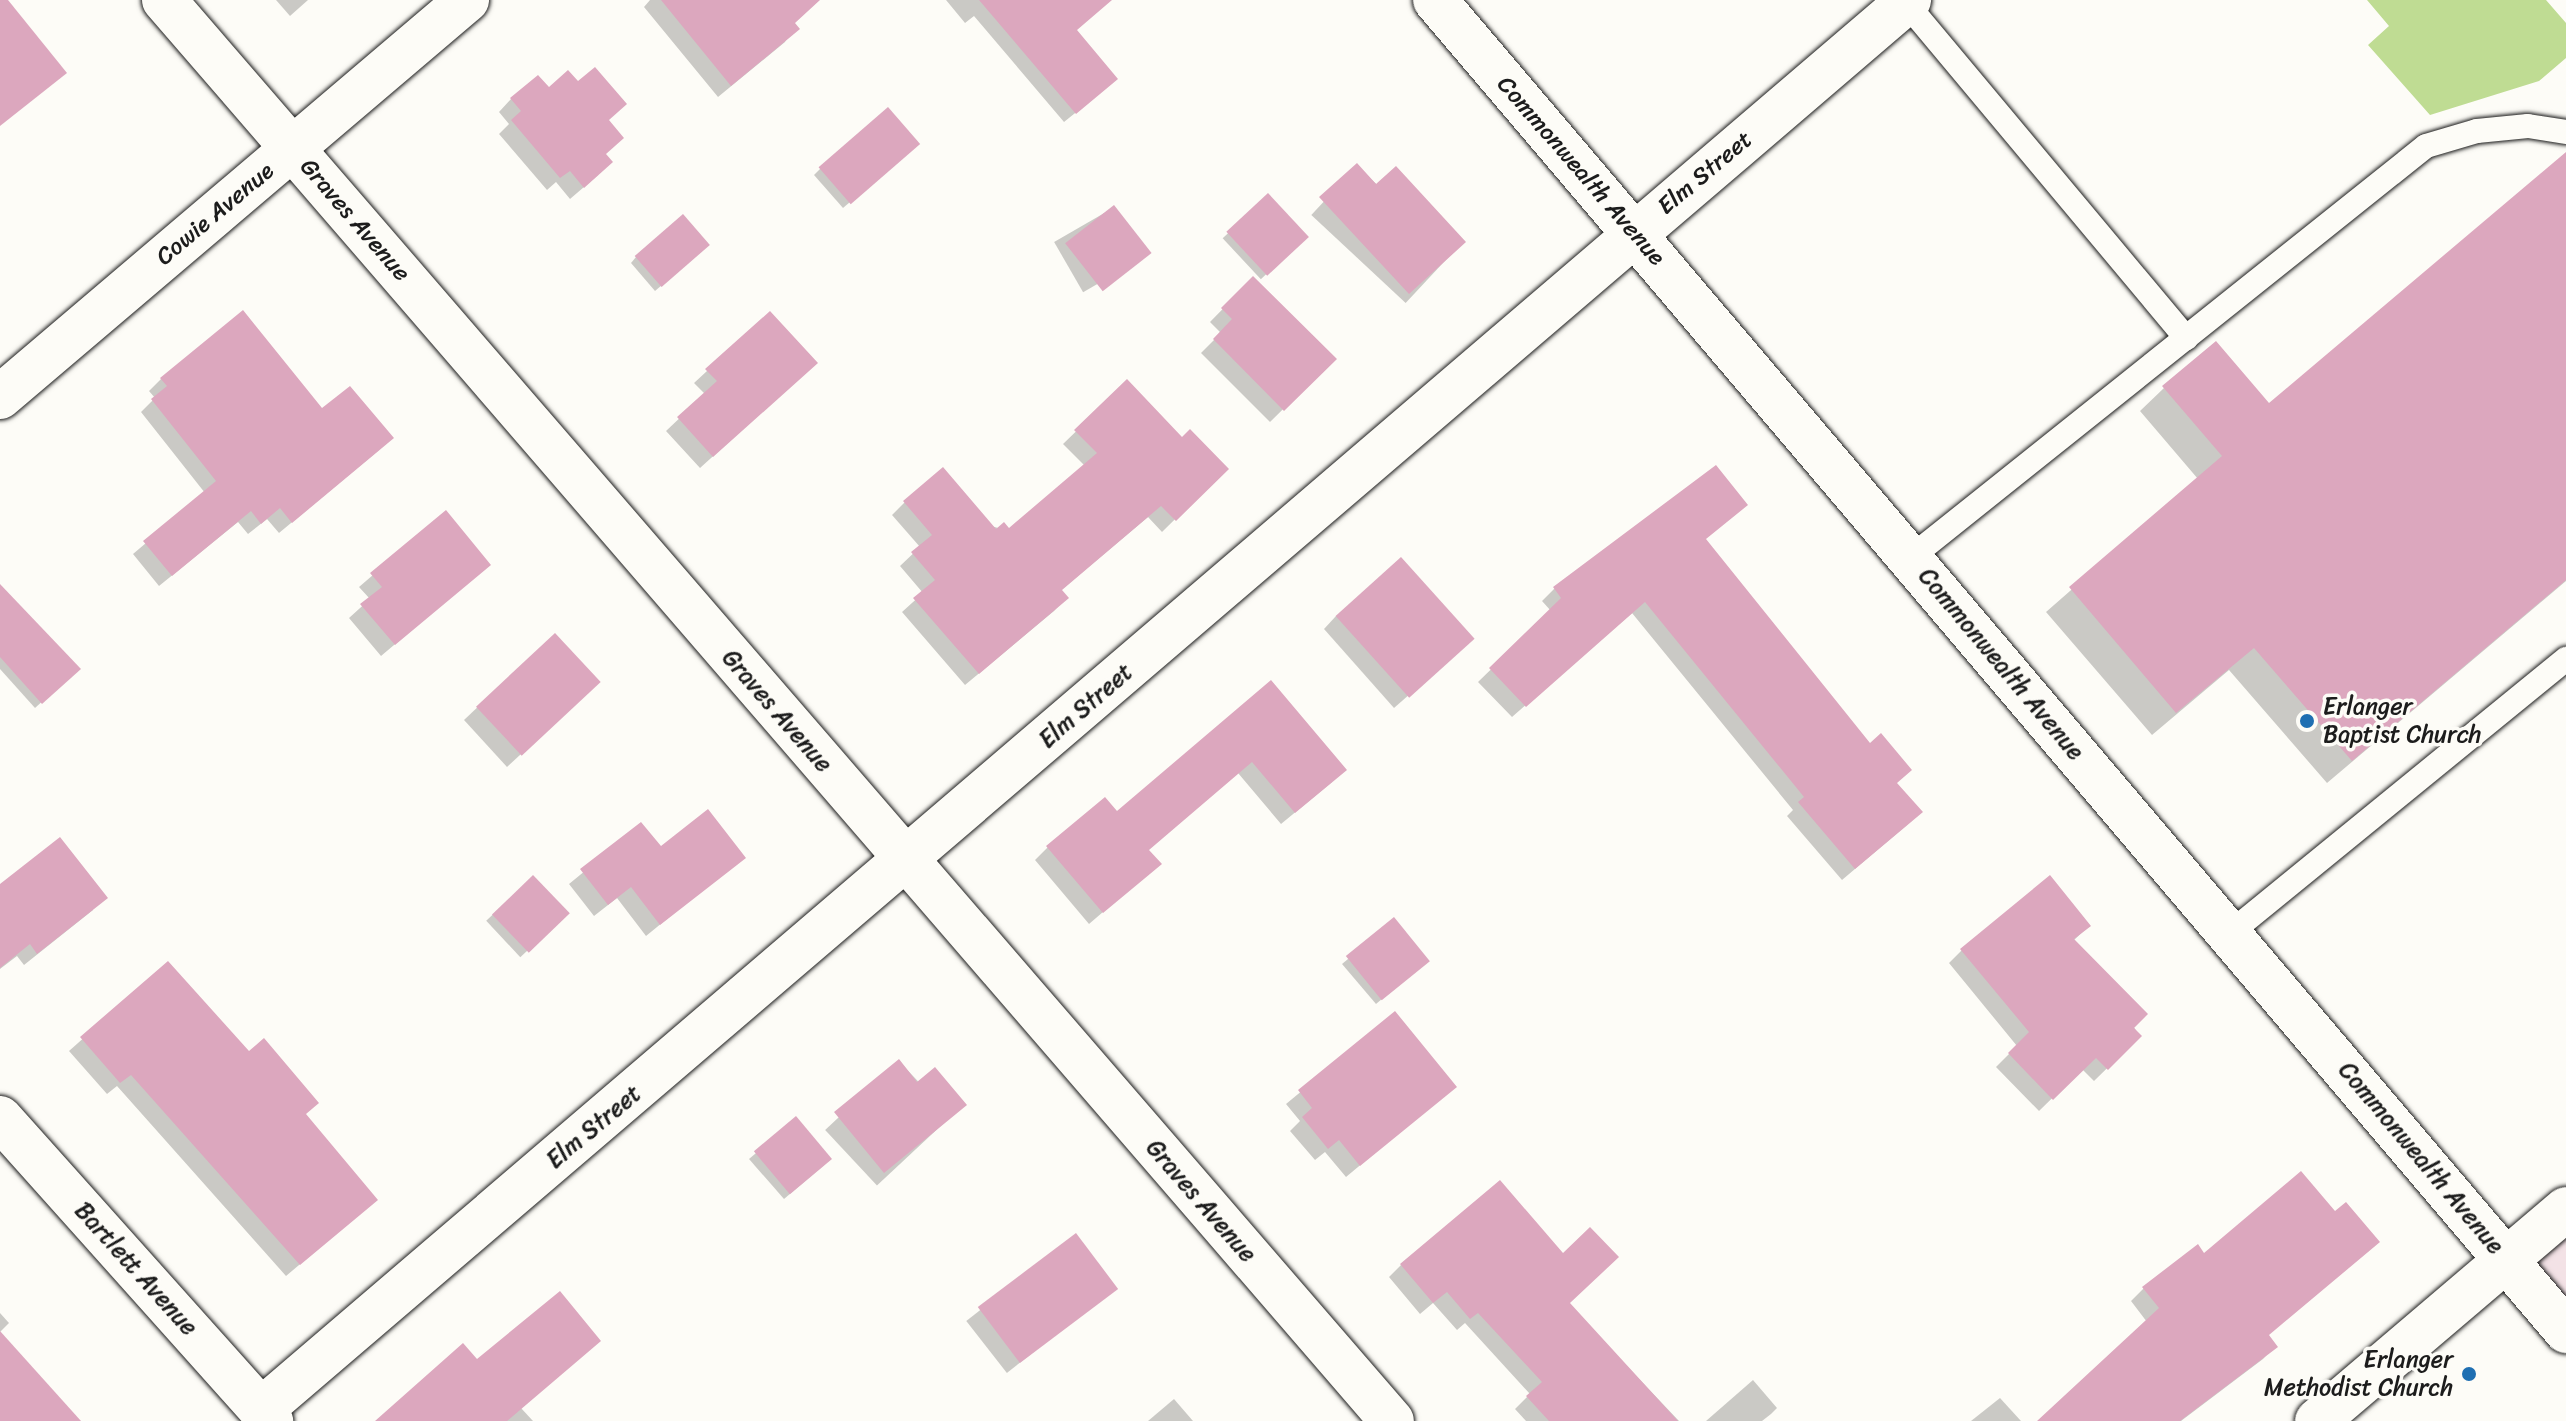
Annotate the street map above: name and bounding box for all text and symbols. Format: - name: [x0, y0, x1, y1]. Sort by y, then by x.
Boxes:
- street label: Commonwealth Avenue: [1491, 70, 1671, 272]
- street label: Elm Street: [1652, 125, 1758, 221]
- street label: Graves Avenue: [294, 153, 416, 287]
- street label: Cowie Avenue: [150, 156, 280, 272]
- street label: Commonwealth Avenue: [1912, 562, 2090, 766]
- street label: Graves Avenue: [716, 644, 838, 778]
- street label: Elm Street: [1033, 658, 1139, 754]
- place label: Erlanger Baptist Church: [2323, 693, 2481, 749]
- marker: Erlanger Baptist Church: [2298, 712, 2316, 730]
- street label: Commonwealth Avenue: [2332, 1056, 2510, 1260]
- street label: Elm Street: [541, 1079, 647, 1175]
- street label: Graves Avenue: [1140, 1134, 1262, 1268]
- street label: Bartlett Avenue: [69, 1196, 203, 1342]
- place label: Erlanger Methodist Church: [2264, 1346, 2453, 1402]
- marker: Erlanger Methodist Church: [2460, 1365, 2478, 1383]

